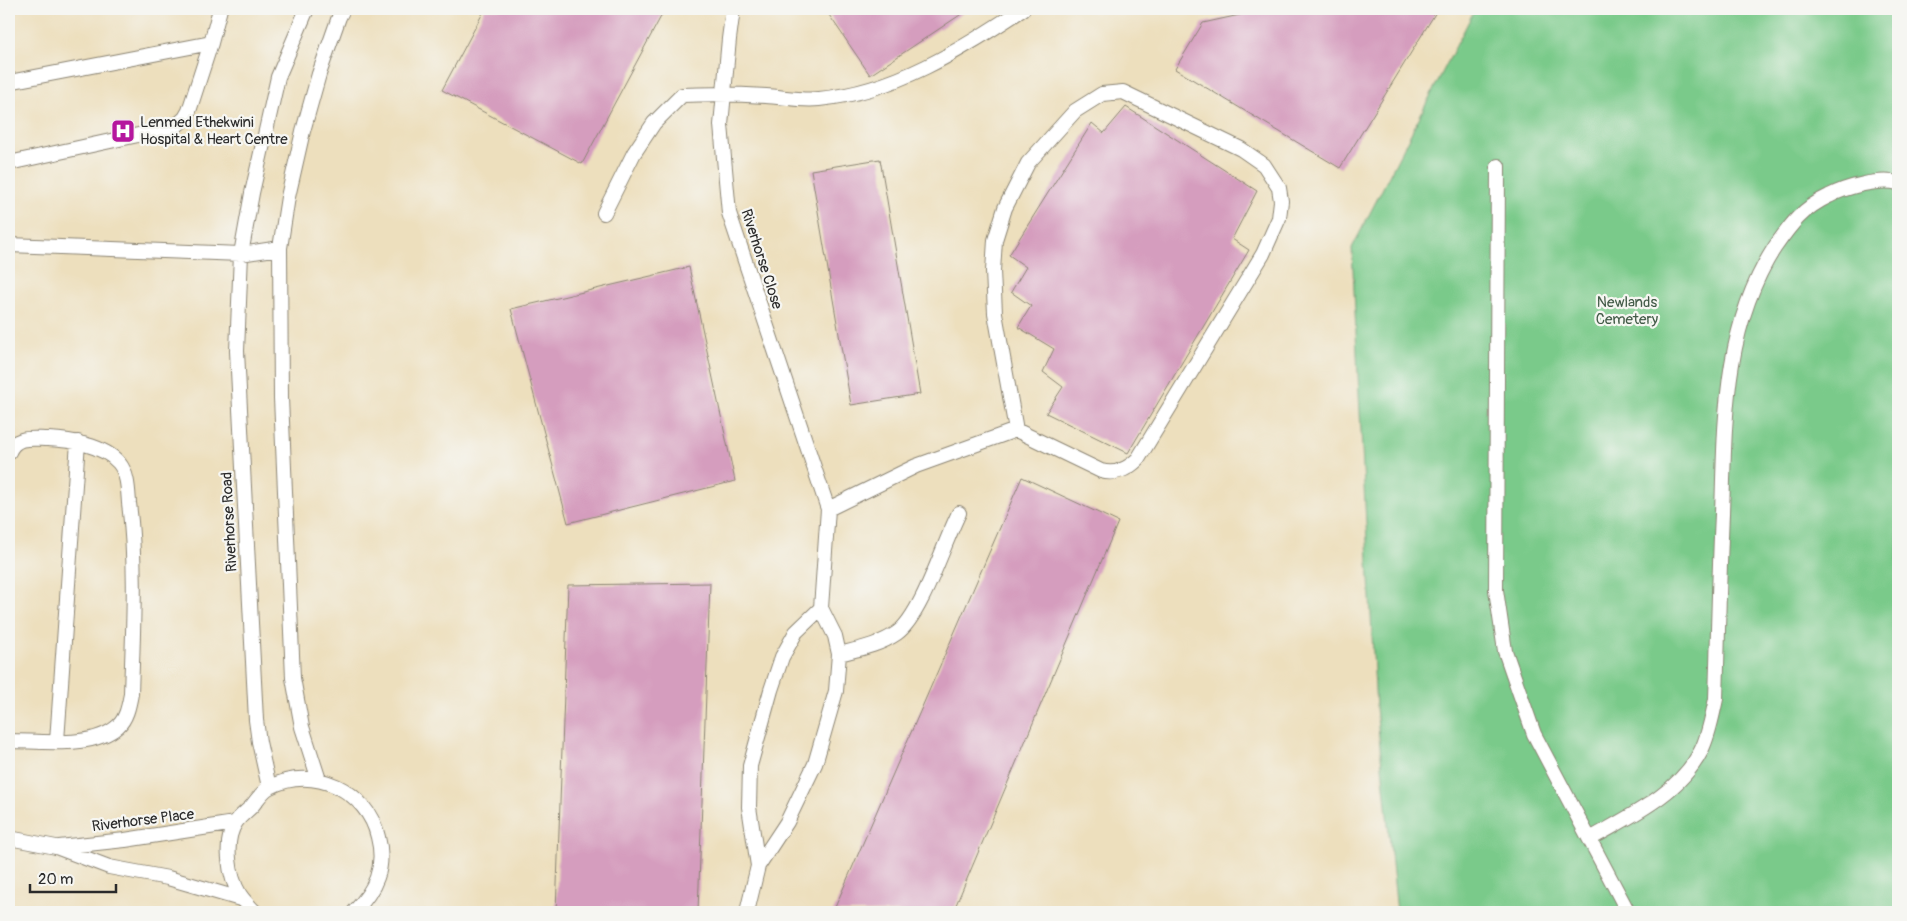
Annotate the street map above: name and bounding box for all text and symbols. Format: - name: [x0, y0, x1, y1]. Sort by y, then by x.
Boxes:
- place label: Lenmed Ethekwini Hospital & Heart Centre: [140, 113, 288, 149]
- hospital icon: Lenmed Ethekwini Hospital & Heart Centre: [110, 118, 136, 144]
- street label: Riverhorse Close: [736, 207, 787, 312]
- park label: Newlands Cemetery: [1596, 293, 1659, 329]
- street label: Riverhorse Road: [217, 471, 242, 572]
- street label: Riverhorse Place: [91, 805, 196, 836]
- scale bar: [30, 861, 116, 893]
- text: 20 m: [38, 870, 73, 889]

